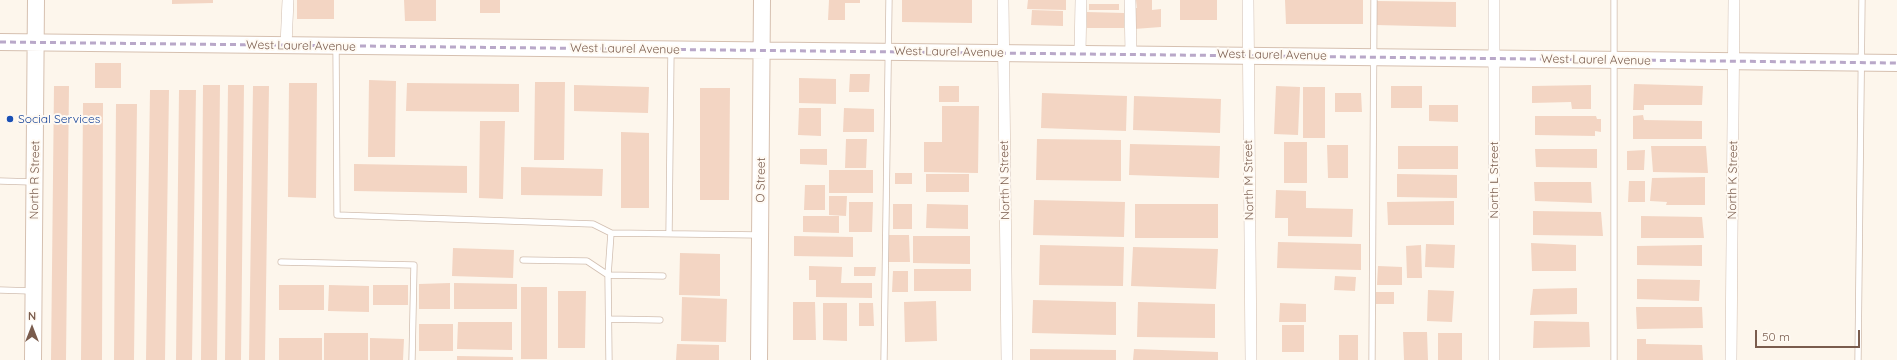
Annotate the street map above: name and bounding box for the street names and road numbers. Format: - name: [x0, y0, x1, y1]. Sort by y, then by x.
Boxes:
- street label: West Laurel Avenue: [246, 38, 356, 54]
- street label: West Laurel Avenue: [570, 41, 680, 57]
- street label: West Laurel Avenue: [894, 44, 1004, 60]
- street label: West Laurel Avenue: [1217, 47, 1327, 63]
- street label: West Laurel Avenue: [1541, 52, 1651, 68]
- street label: North R Street: [27, 140, 43, 220]
- street label: North N Street: [997, 140, 1013, 220]
- street label: North M Street: [1241, 140, 1257, 220]
- street label: North K Street: [1725, 140, 1741, 220]
- street label: North L Street: [1487, 141, 1501, 219]
- street label: O Street: [753, 157, 769, 203]

